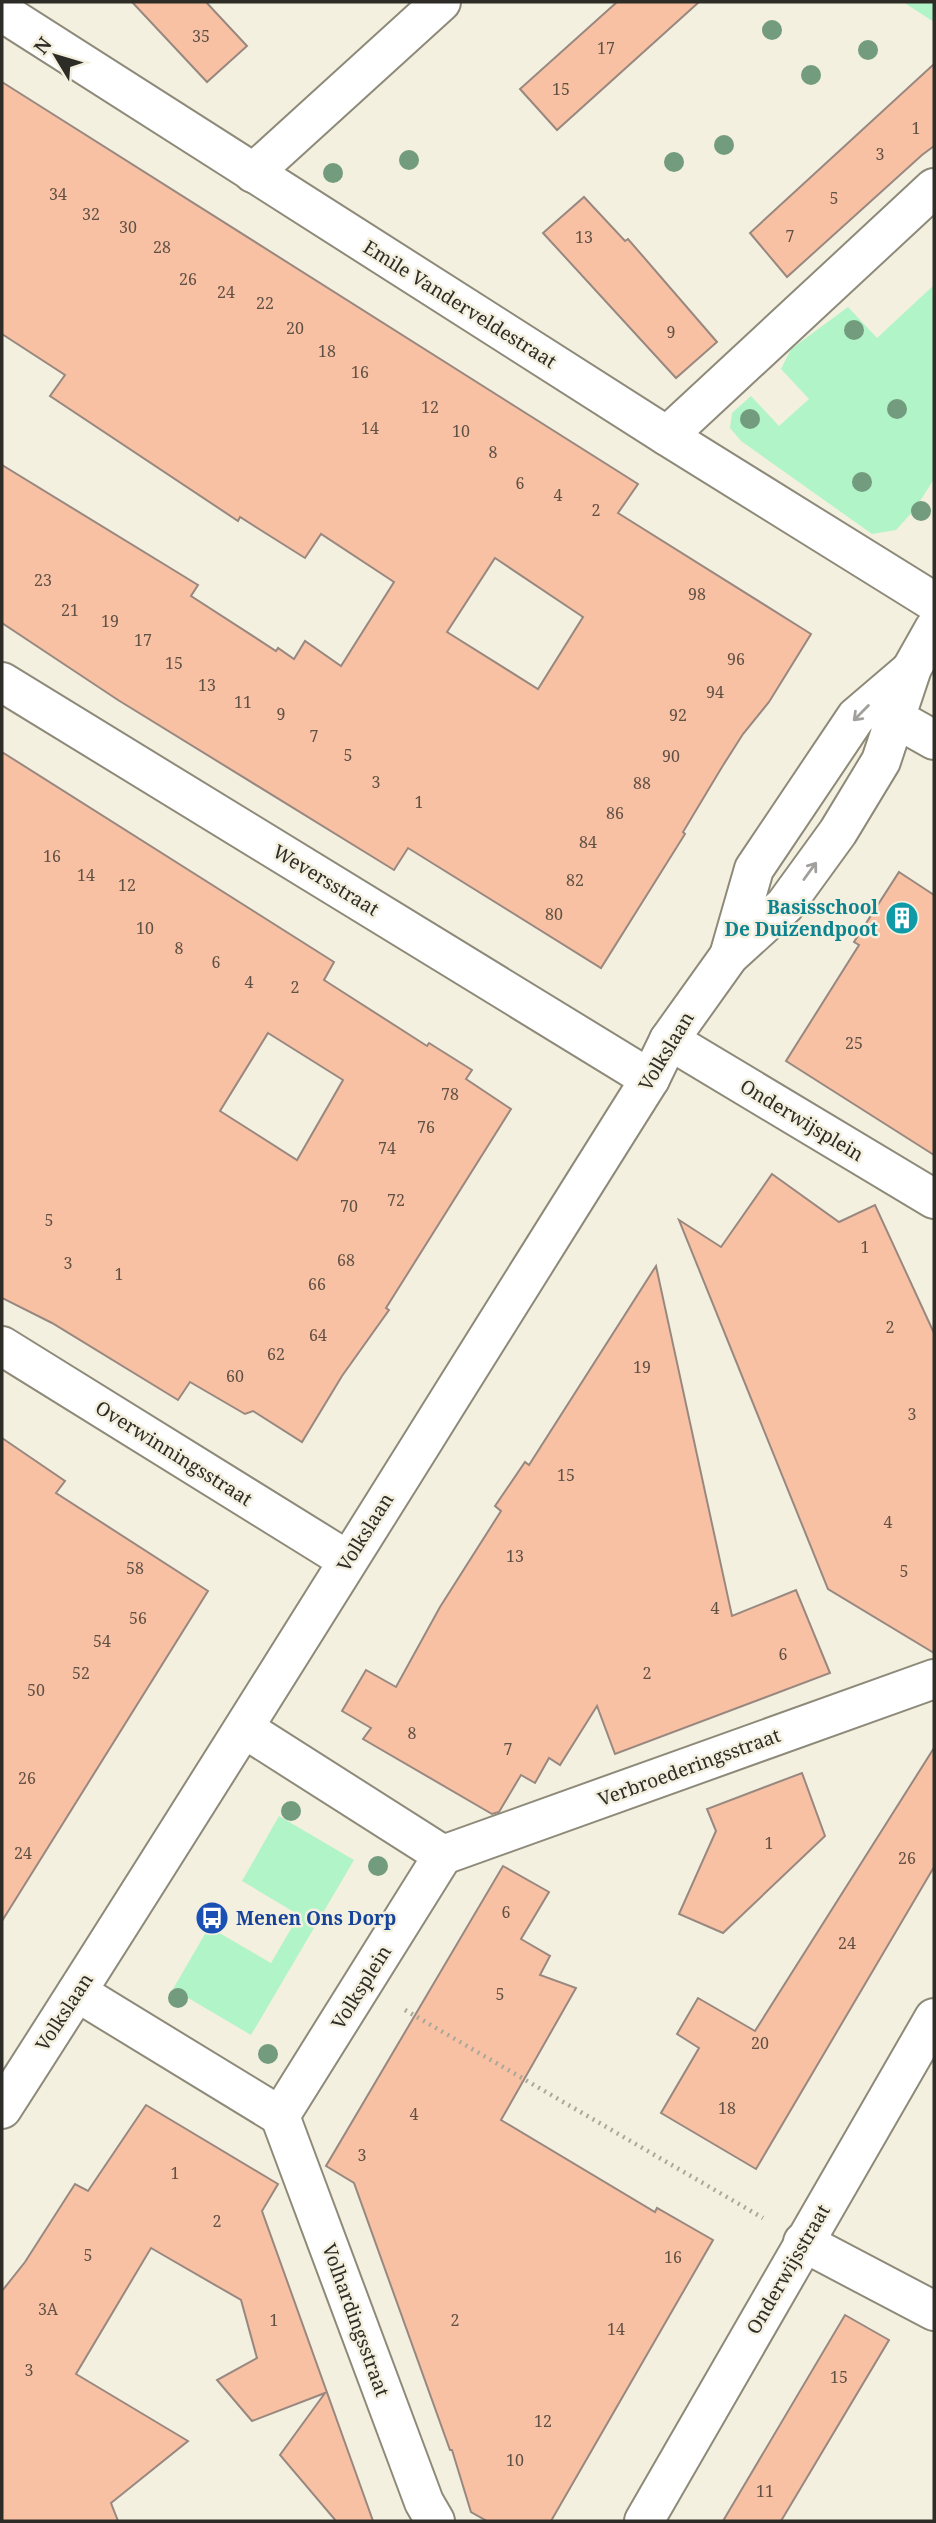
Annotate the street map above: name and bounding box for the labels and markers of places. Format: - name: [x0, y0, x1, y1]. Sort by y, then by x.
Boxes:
- place label: Basisschool De Duizendpoot: [724, 894, 878, 942]
- building icon: Basisschool De Duizendpoot: [883, 899, 921, 937]
- bus stop icon: Menen Ons Dorp: [193, 1899, 231, 1937]
- place label: Menen Ons Dorp: [236, 1905, 396, 1931]

